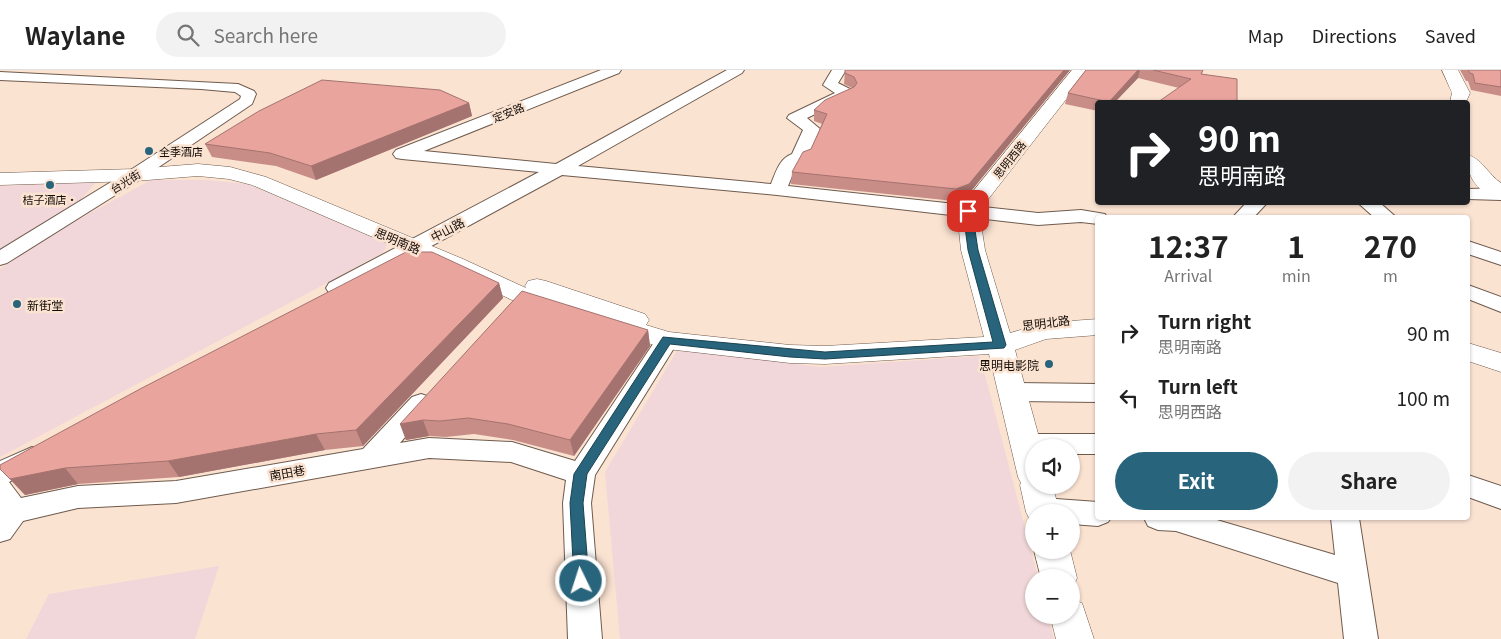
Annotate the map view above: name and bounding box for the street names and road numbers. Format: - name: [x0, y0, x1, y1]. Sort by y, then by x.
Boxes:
- street label: 定安路: [490, 98, 526, 126]
- street label: 思明西路: [989, 137, 1029, 181]
- street label: 台光街: [107, 165, 143, 197]
- street label: 中山路: [427, 213, 467, 245]
- street label: 思明南路: [373, 223, 423, 257]
- street label: 思明北路: [1021, 311, 1071, 333]
- street label: 南田巷: [268, 461, 306, 483]

